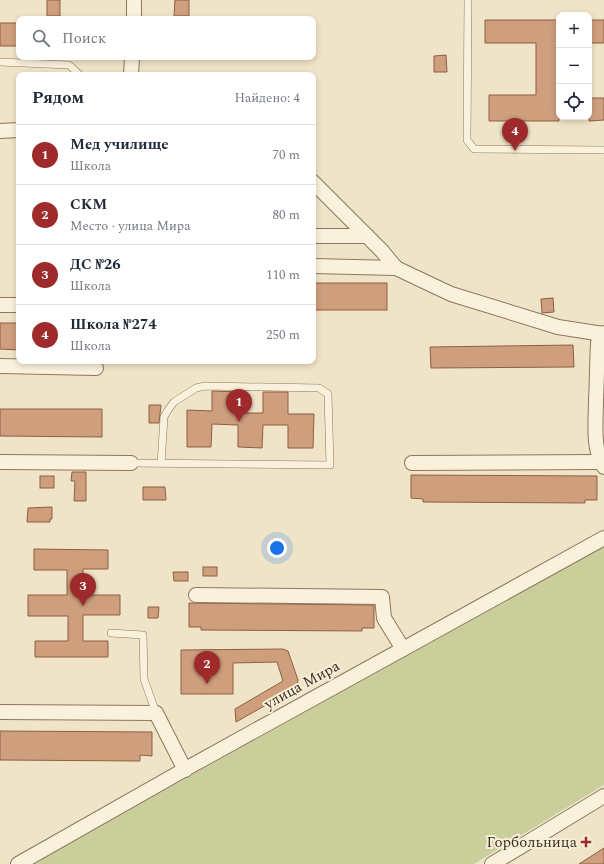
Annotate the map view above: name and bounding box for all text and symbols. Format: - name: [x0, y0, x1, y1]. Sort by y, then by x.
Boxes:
- map controls: [556, 12, 592, 120]
- button: +: [556, 12, 592, 48]
- search box: [16, 16, 316, 60]
- icon: search: [30, 27, 52, 49]
- text: Поиск: [62, 27, 106, 50]
- button: −: [556, 48, 592, 84]
- button: locate: [556, 84, 592, 120]
- text: Рядом: [32, 85, 84, 111]
- text: Найдено: 4: [234, 88, 300, 108]
- pin: 4: [502, 118, 528, 151]
- text: Мед училище: [70, 133, 169, 156]
- text: 1: [41, 145, 49, 165]
- text: 70 m: [273, 145, 300, 165]
- text: Школа: [70, 156, 111, 176]
- text: СКМ: [70, 193, 107, 216]
- text: 2: [41, 205, 49, 225]
- text: 80 m: [273, 205, 300, 225]
- text: Место · улица Мира: [70, 216, 191, 236]
- text: ДС №26: [70, 253, 121, 276]
- text: 3: [41, 265, 49, 285]
- text: 110 m: [266, 265, 300, 285]
- text: Школа: [70, 276, 111, 296]
- text: Школа №274: [70, 313, 157, 336]
- text: 4: [41, 325, 49, 345]
- text: 250 m: [266, 325, 300, 345]
- text: Школа: [70, 336, 111, 356]
- pin: 1: [226, 389, 252, 422]
- your location: [267, 538, 287, 558]
- pin: 3: [70, 573, 96, 606]
- pin: 2: [194, 651, 220, 684]
- street label: улица Мира: [259, 654, 345, 716]
- place label: Горбольница: [486, 831, 578, 854]
- marker: Горбольница: [580, 836, 592, 848]

